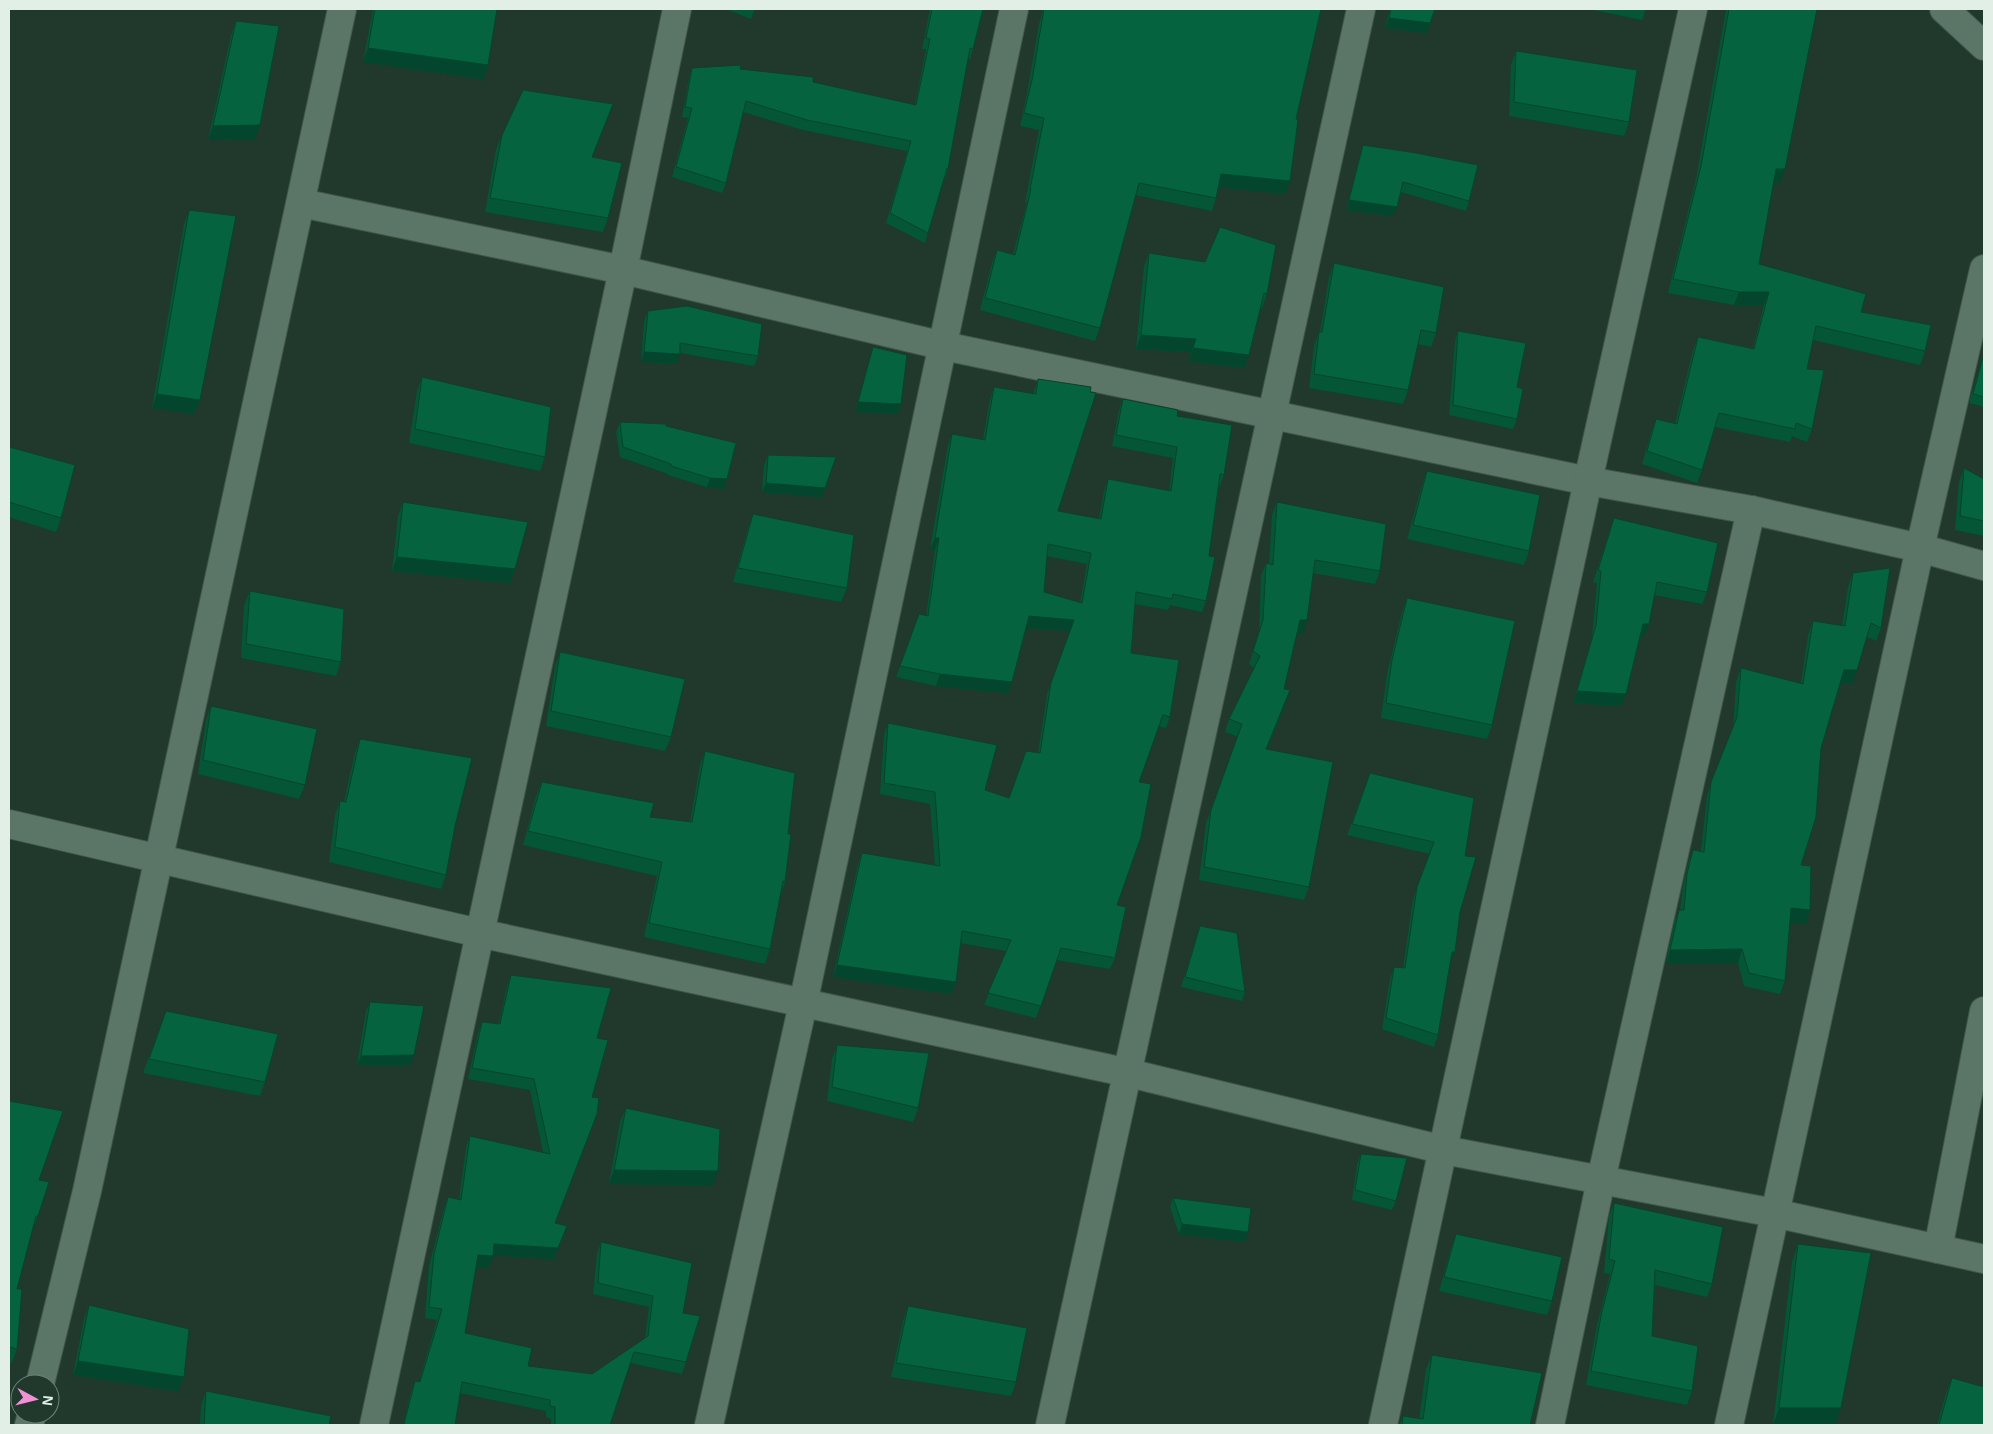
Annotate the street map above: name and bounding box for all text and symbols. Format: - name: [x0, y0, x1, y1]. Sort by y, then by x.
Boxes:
- north arrow: [10, 1374, 60, 1424]
- text: N: [39, 1395, 56, 1407]

